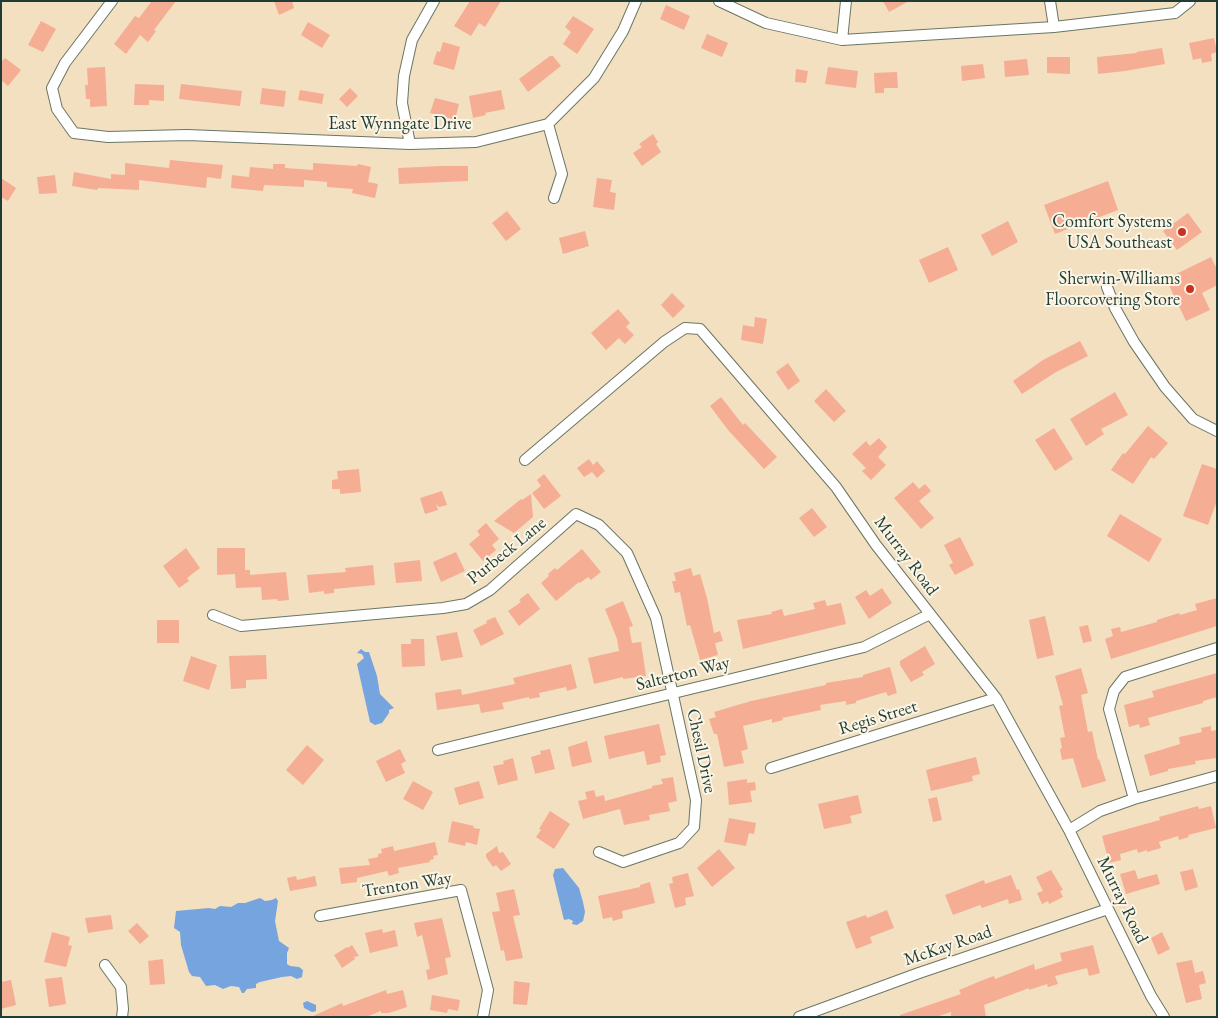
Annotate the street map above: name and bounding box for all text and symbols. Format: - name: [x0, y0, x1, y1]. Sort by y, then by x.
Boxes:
- street label: East Wynngate Drive: [328, 113, 472, 135]
- place label: Comfort Systems USA Southeast: [1052, 211, 1172, 253]
- marker: Comfort Systems USA Southeast: [1176, 226, 1188, 238]
- place label: Sherwin-Williams Floorcovering Store: [1045, 268, 1180, 310]
- marker: Sherwin-Williams Floorcovering Store: [1184, 283, 1196, 295]
- street label: Murray Road: [869, 512, 943, 600]
- street label: Purbeck Lane: [463, 513, 551, 589]
- street label: Salterton Way: [634, 652, 732, 696]
- street label: Regis Street: [836, 696, 920, 740]
- street label: Chesil Drive: [682, 707, 720, 795]
- street label: Murray Road: [1092, 853, 1152, 947]
- street label: Trenton Way: [361, 867, 453, 903]
- street label: McKay Road: [901, 921, 995, 971]

